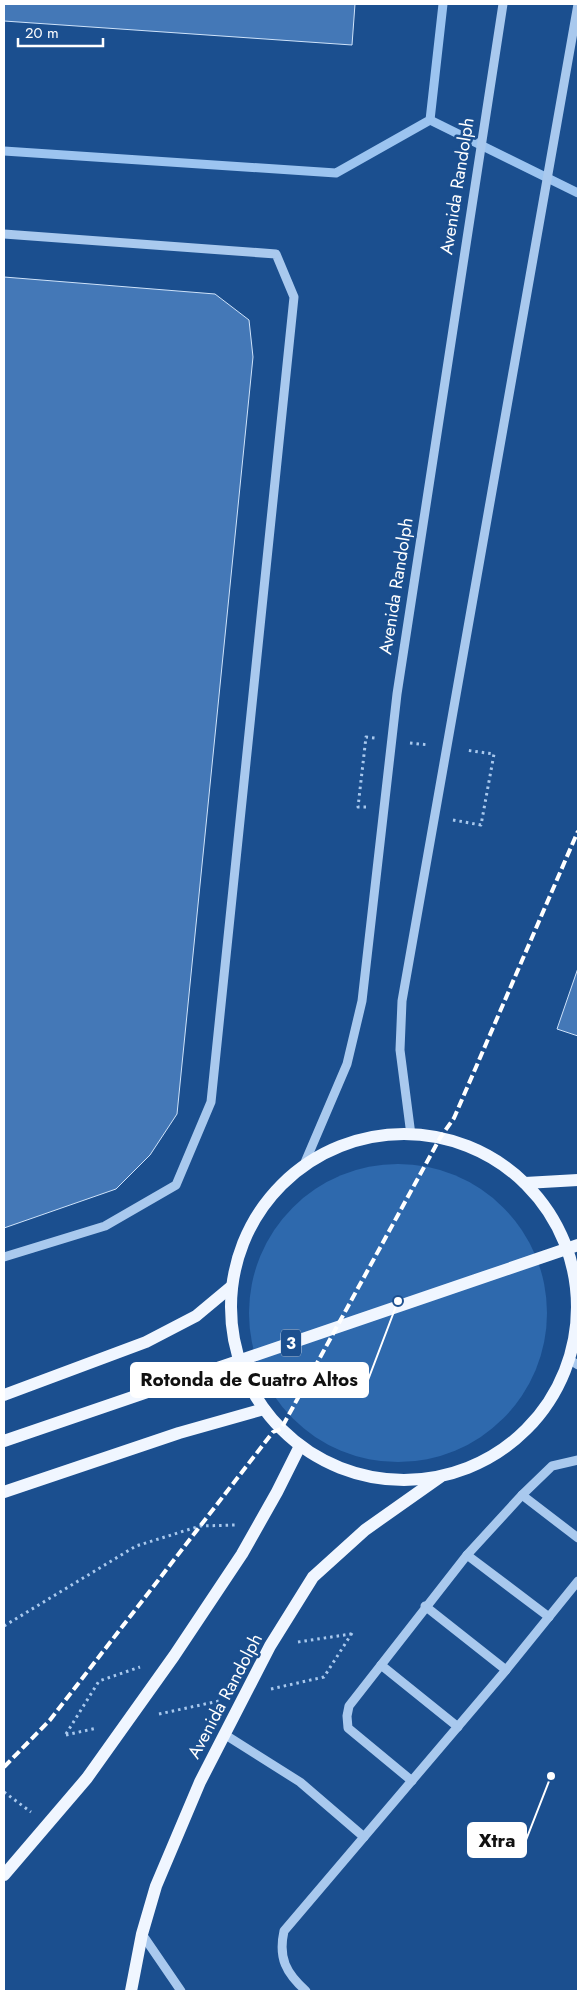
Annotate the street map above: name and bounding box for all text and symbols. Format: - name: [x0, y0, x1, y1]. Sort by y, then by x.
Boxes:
- scale bar: [18, 15, 102, 47]
- text: 20 m: [25, 22, 59, 44]
- street label: Avenida Randolph: [433, 116, 481, 256]
- street label: Avenida Randolph: [372, 516, 420, 656]
- road number: 3: [281, 1330, 301, 1356]
- callout: Rotonda de Cuatro Altos: [131, 1363, 368, 1397]
- text: Rotonda de Cuatro Altos: [140, 1366, 358, 1393]
- street label: Avenida Randolph: [181, 1629, 269, 1763]
- callout: Xtra: [468, 1823, 526, 1857]
- text: Xtra: [478, 1827, 516, 1854]

